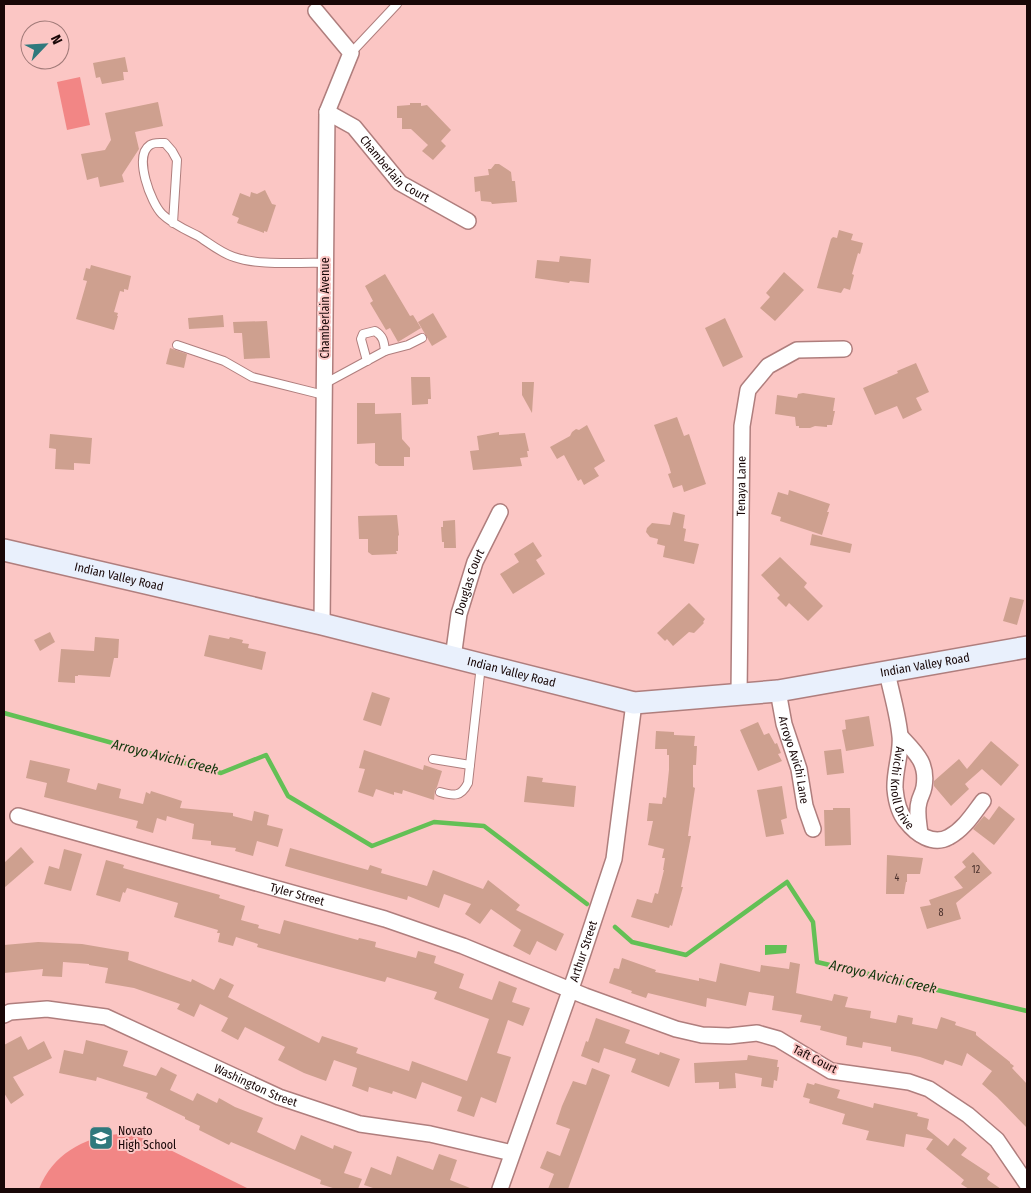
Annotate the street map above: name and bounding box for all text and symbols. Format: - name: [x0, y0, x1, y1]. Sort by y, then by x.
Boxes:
- north arrow: [20, 20, 70, 70]
- text: N: [47, 32, 66, 47]
- street label: Chamberlain Court: [357, 133, 432, 205]
- street label: Chamberlain Avenue: [318, 257, 332, 359]
- street label: Tenaya Lane: [734, 456, 749, 516]
- street label: Douglas Court: [452, 547, 487, 617]
- street label: Indian Valley Road: [73, 560, 165, 594]
- street label: Indian Valley Road: [879, 650, 971, 680]
- street label: Indian Valley Road: [466, 654, 557, 690]
- street label: Arroyo Avichi Lane: [776, 715, 812, 805]
- water label: Arroyo Avichi Creek: [109, 735, 220, 778]
- street label: Avichi Knoll Drive: [888, 746, 917, 832]
- house number: 12: [972, 864, 981, 876]
- house number: 4: [895, 872, 900, 884]
- street label: Tyler Street: [268, 880, 326, 909]
- house number: 8: [939, 907, 944, 919]
- street label: Arthur Street: [567, 919, 600, 984]
- water label: Arroyo Avichi Creek: [827, 956, 938, 998]
- street label: Taft Court: [791, 1042, 840, 1076]
- street label: Washington Street: [212, 1061, 299, 1110]
- place label: Novato High School: [118, 1124, 176, 1152]
- school or university icon: Novato High School: [88, 1125, 114, 1151]

